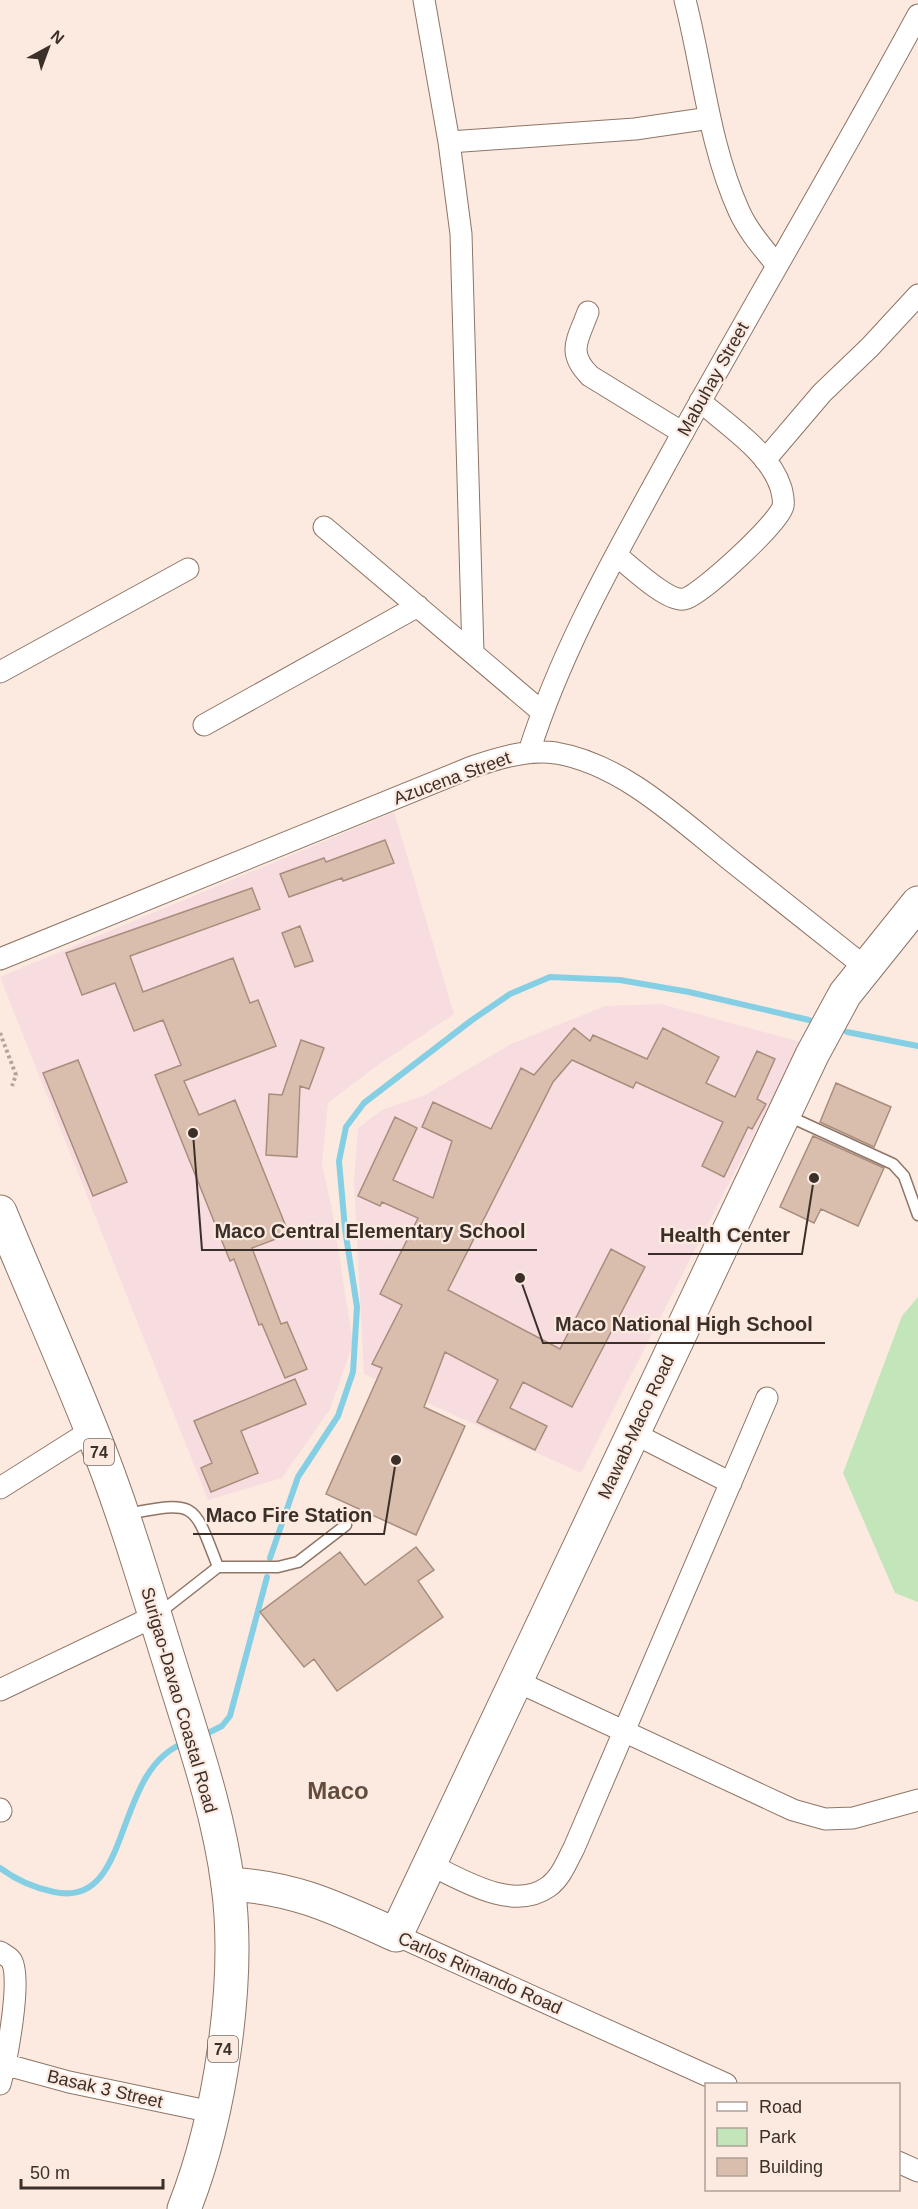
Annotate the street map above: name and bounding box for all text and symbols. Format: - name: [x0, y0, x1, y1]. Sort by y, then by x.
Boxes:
- north arrow: [18, 18, 78, 78]
- text: N: [48, 27, 67, 47]
- street label: Mabuhay Street: [673, 319, 753, 439]
- street label: Azucena Street: [391, 748, 513, 808]
- callout: Maco Central Elementary School: [202, 1212, 537, 1250]
- callout: Health Center: [648, 1216, 802, 1254]
- text: Maco Central Elementary School: [214, 1220, 526, 1242]
- text: Health Center: [660, 1224, 790, 1246]
- callout: Maco National High School: [543, 1305, 825, 1343]
- text: Maco National High School: [555, 1313, 813, 1335]
- street label: Mawab-Maco Road: [594, 1352, 678, 1502]
- road number: 74: [84, 1439, 114, 1465]
- callout: Maco Fire Station: [193, 1496, 384, 1534]
- text: Maco Fire Station: [206, 1504, 372, 1526]
- street label: Surigao-Davao Coastal Road: [137, 1585, 221, 1815]
- district label: Maco: [307, 1777, 369, 1804]
- street label: Carlos Rimando Road: [395, 1928, 565, 2018]
- road number: 74: [208, 2036, 238, 2062]
- street label: Basak 3 Street: [45, 2066, 165, 2112]
- legend: [705, 2083, 900, 2191]
- text: Road: [759, 2097, 802, 2117]
- text: Park: [759, 2127, 797, 2147]
- scale bar: [21, 2152, 164, 2190]
- text: Building: [759, 2157, 823, 2177]
- text: 50 m: [30, 2163, 70, 2183]

